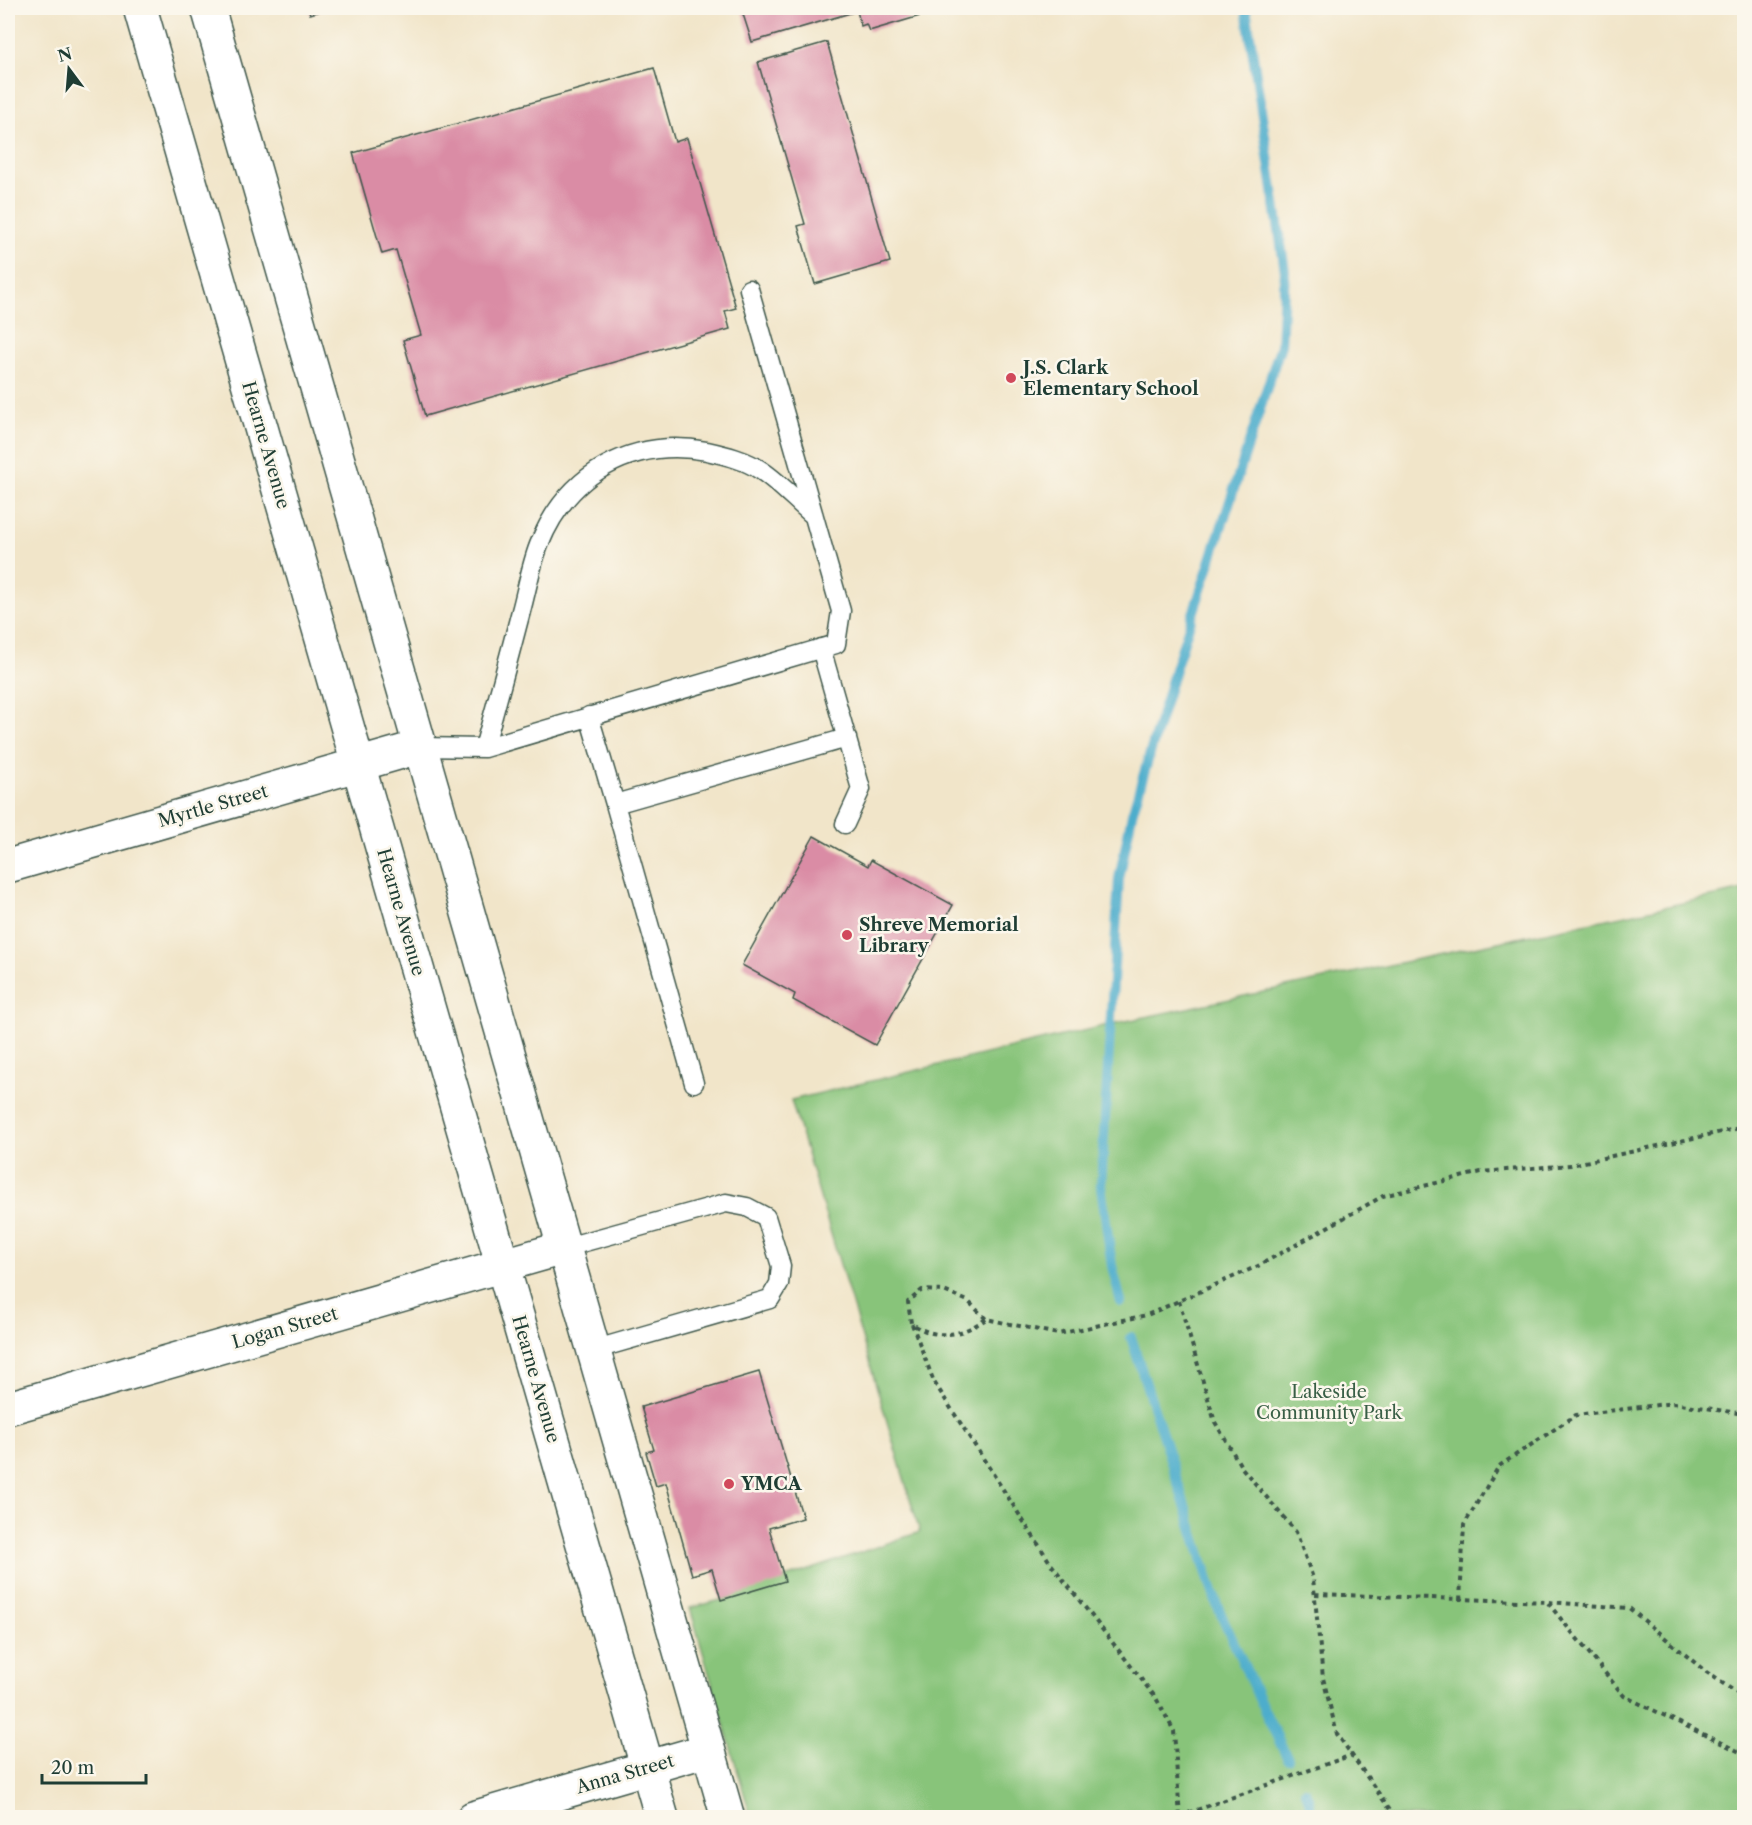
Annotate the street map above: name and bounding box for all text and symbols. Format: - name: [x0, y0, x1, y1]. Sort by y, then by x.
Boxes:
- north arrow: [39, 39, 99, 99]
- text: N: [55, 43, 74, 66]
- place label: J.S. Clark Elementary School: [1020, 357, 1199, 400]
- marker: J.S. Clark Elementary School: [1004, 371, 1018, 385]
- street label: Hearne Avenue: [237, 379, 295, 511]
- street label: Myrtle Street: [156, 780, 271, 832]
- street label: Hearne Avenue: [372, 846, 430, 978]
- place label: Shreve Memorial Library: [859, 914, 1019, 957]
- marker: Shreve Memorial Library: [840, 928, 854, 942]
- street label: Logan Street: [230, 1302, 341, 1354]
- street label: Hearne Avenue: [507, 1313, 565, 1445]
- park label: Lakeside Community Park: [1256, 1381, 1404, 1424]
- place label: YMCA: [740, 1473, 803, 1495]
- marker: YMCA: [722, 1477, 736, 1491]
- scale bar: [42, 1747, 146, 1785]
- street label: Anna Street: [572, 1749, 677, 1799]
- text: 20 m: [51, 1757, 95, 1779]

